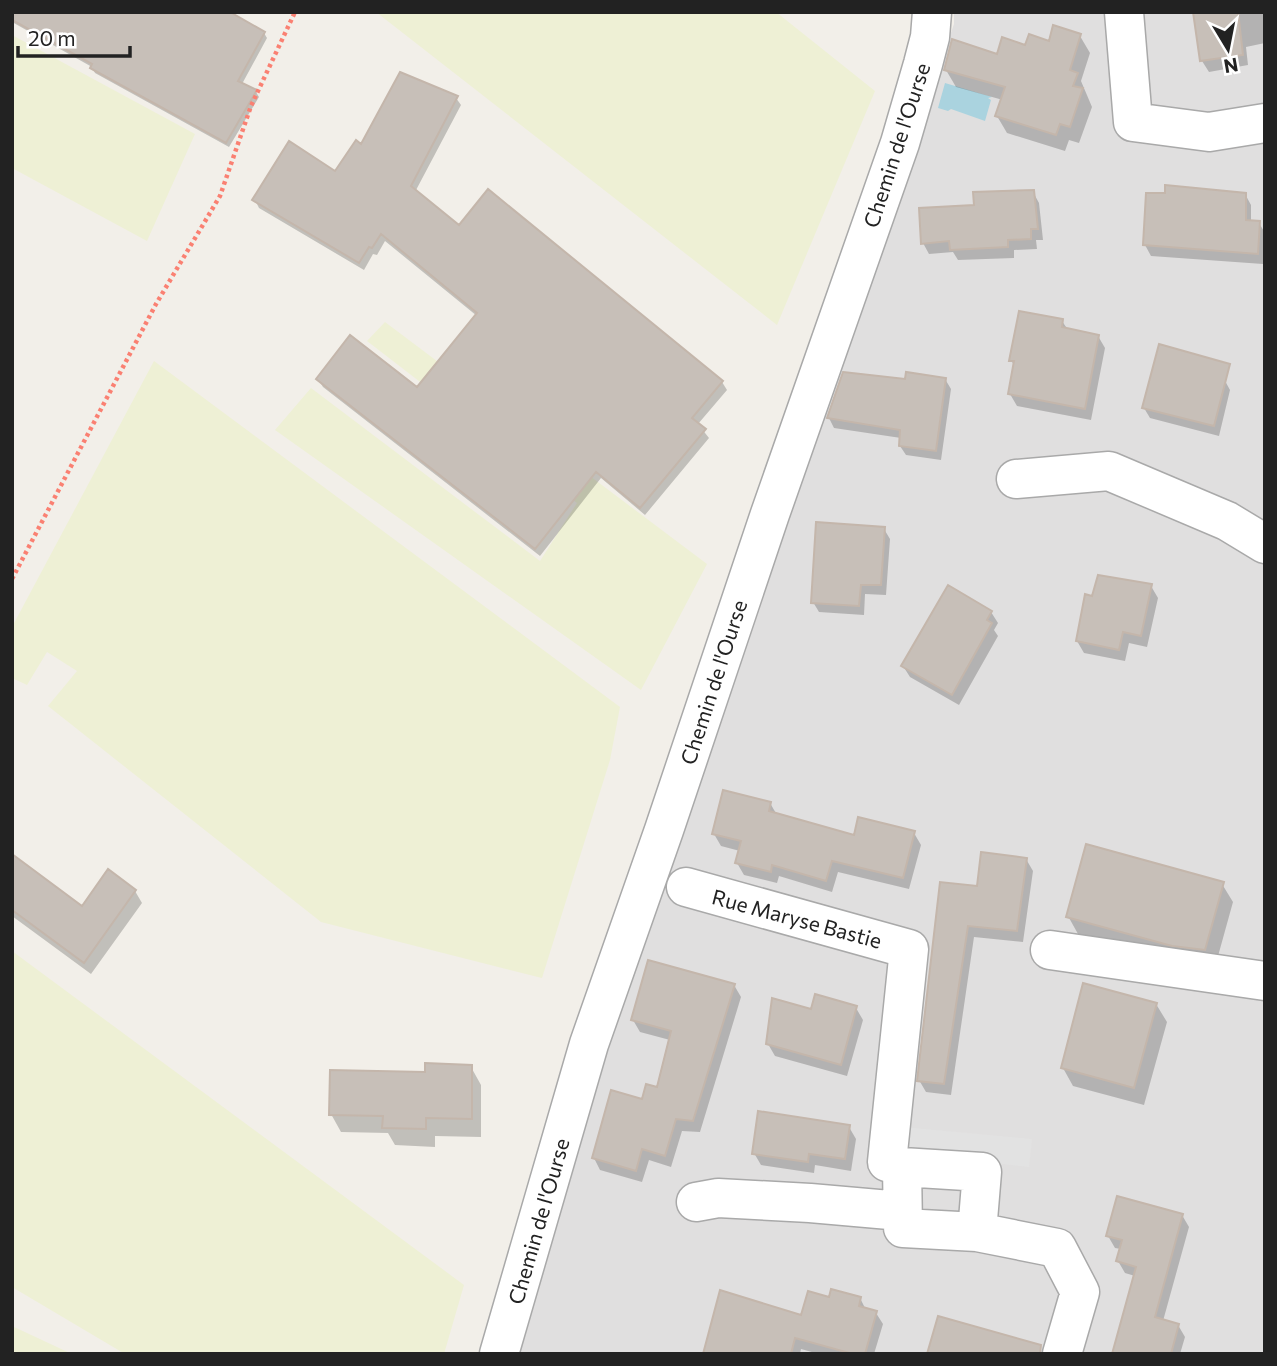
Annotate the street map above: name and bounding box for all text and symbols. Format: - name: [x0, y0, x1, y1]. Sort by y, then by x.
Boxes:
- scale bar: [18, 14, 130, 58]
- north arrow: [1193, 14, 1263, 84]
- text: 20 m: [28, 25, 76, 50]
- text: N: [1222, 54, 1240, 79]
- street label: Chemin de l'Ourse: [858, 60, 934, 230]
- street label: Chemin de l'Ourse: [675, 597, 751, 767]
- street label: Rue Maryse Bastie: [709, 883, 885, 953]
- street label: Chemin de l'Ourse: [502, 1135, 574, 1307]

